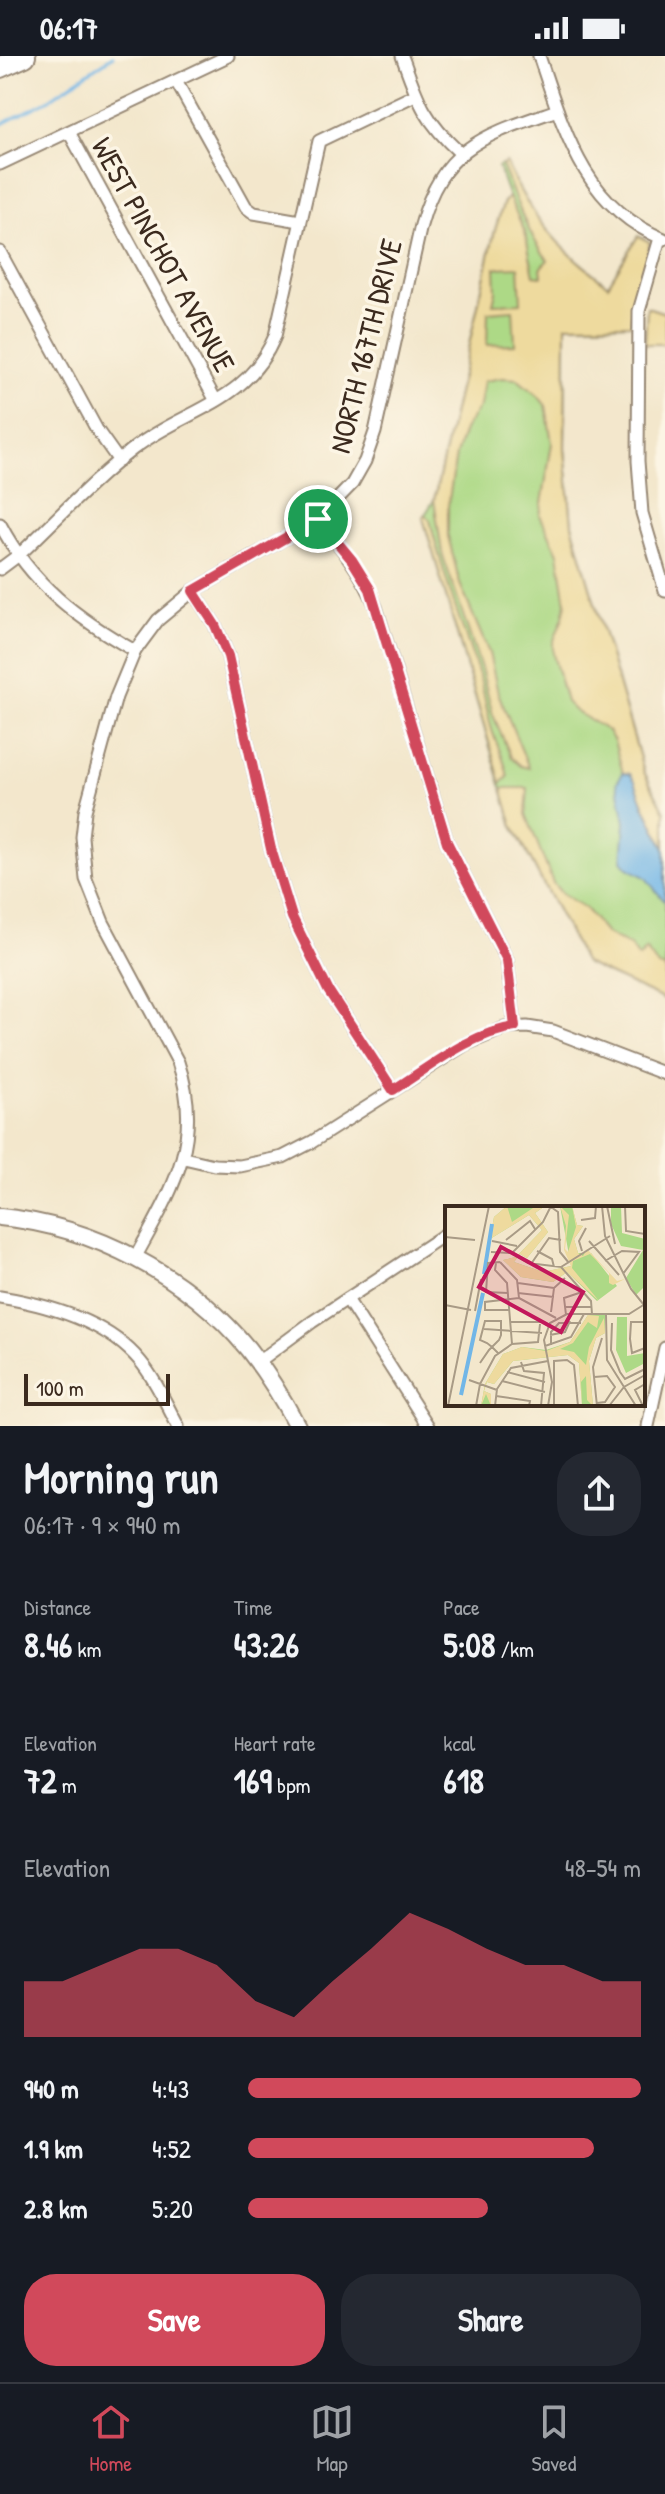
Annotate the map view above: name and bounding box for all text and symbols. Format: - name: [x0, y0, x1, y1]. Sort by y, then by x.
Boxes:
- text: 06:17: [40, 8, 98, 48]
- street label: WEST PINCHOT AVENUE: [83, 130, 245, 379]
- street label: NORTH 167TH DRIVE: [319, 235, 411, 457]
- pin: [284, 485, 352, 553]
- icon: arrive: [296, 497, 340, 541]
- inset map: [445, 1206, 645, 1406]
- scale bar: [24, 1370, 170, 1406]
- text: 100 m: [36, 1373, 84, 1403]
- text: Morning run: [24, 1447, 219, 1507]
- button: share: [557, 1452, 641, 1536]
- text: 06:17 · 9 × 940 m: [24, 1507, 180, 1542]
- text: Distance: [24, 1592, 91, 1622]
- text: Time: [234, 1592, 273, 1622]
- text: Pace: [443, 1592, 480, 1622]
- text: 8.46: [24, 1622, 72, 1668]
- text: 43:26: [234, 1622, 299, 1668]
- text: 5:08: [443, 1622, 496, 1668]
- text: km: [72, 1634, 101, 1664]
- text: /km: [496, 1634, 534, 1664]
- text: Elevation: [24, 1728, 97, 1758]
- text: Heart rate: [234, 1728, 316, 1758]
- text: kcal: [443, 1728, 475, 1758]
- text: 72: [24, 1758, 57, 1804]
- text: 169: [234, 1758, 272, 1804]
- text: 618: [443, 1758, 484, 1804]
- text: m: [57, 1770, 77, 1800]
- text: bpm: [272, 1770, 311, 1800]
- text: Elevation: [24, 1850, 110, 1885]
- text: 48–54 m: [565, 1850, 641, 1885]
- text: 940 m: [24, 2071, 79, 2106]
- text: 4:43: [152, 2071, 189, 2106]
- text: 1.9 km: [24, 2131, 83, 2166]
- text: 4:52: [152, 2131, 191, 2166]
- text: 2.8 km: [24, 2191, 87, 2226]
- text: 5:20: [152, 2191, 193, 2226]
- button: Save: [24, 2274, 325, 2366]
- button: Share: [341, 2274, 641, 2366]
- tab: Home: [89, 2400, 133, 2478]
- tab: Map: [310, 2400, 354, 2478]
- tab: Saved: [531, 2400, 576, 2478]

